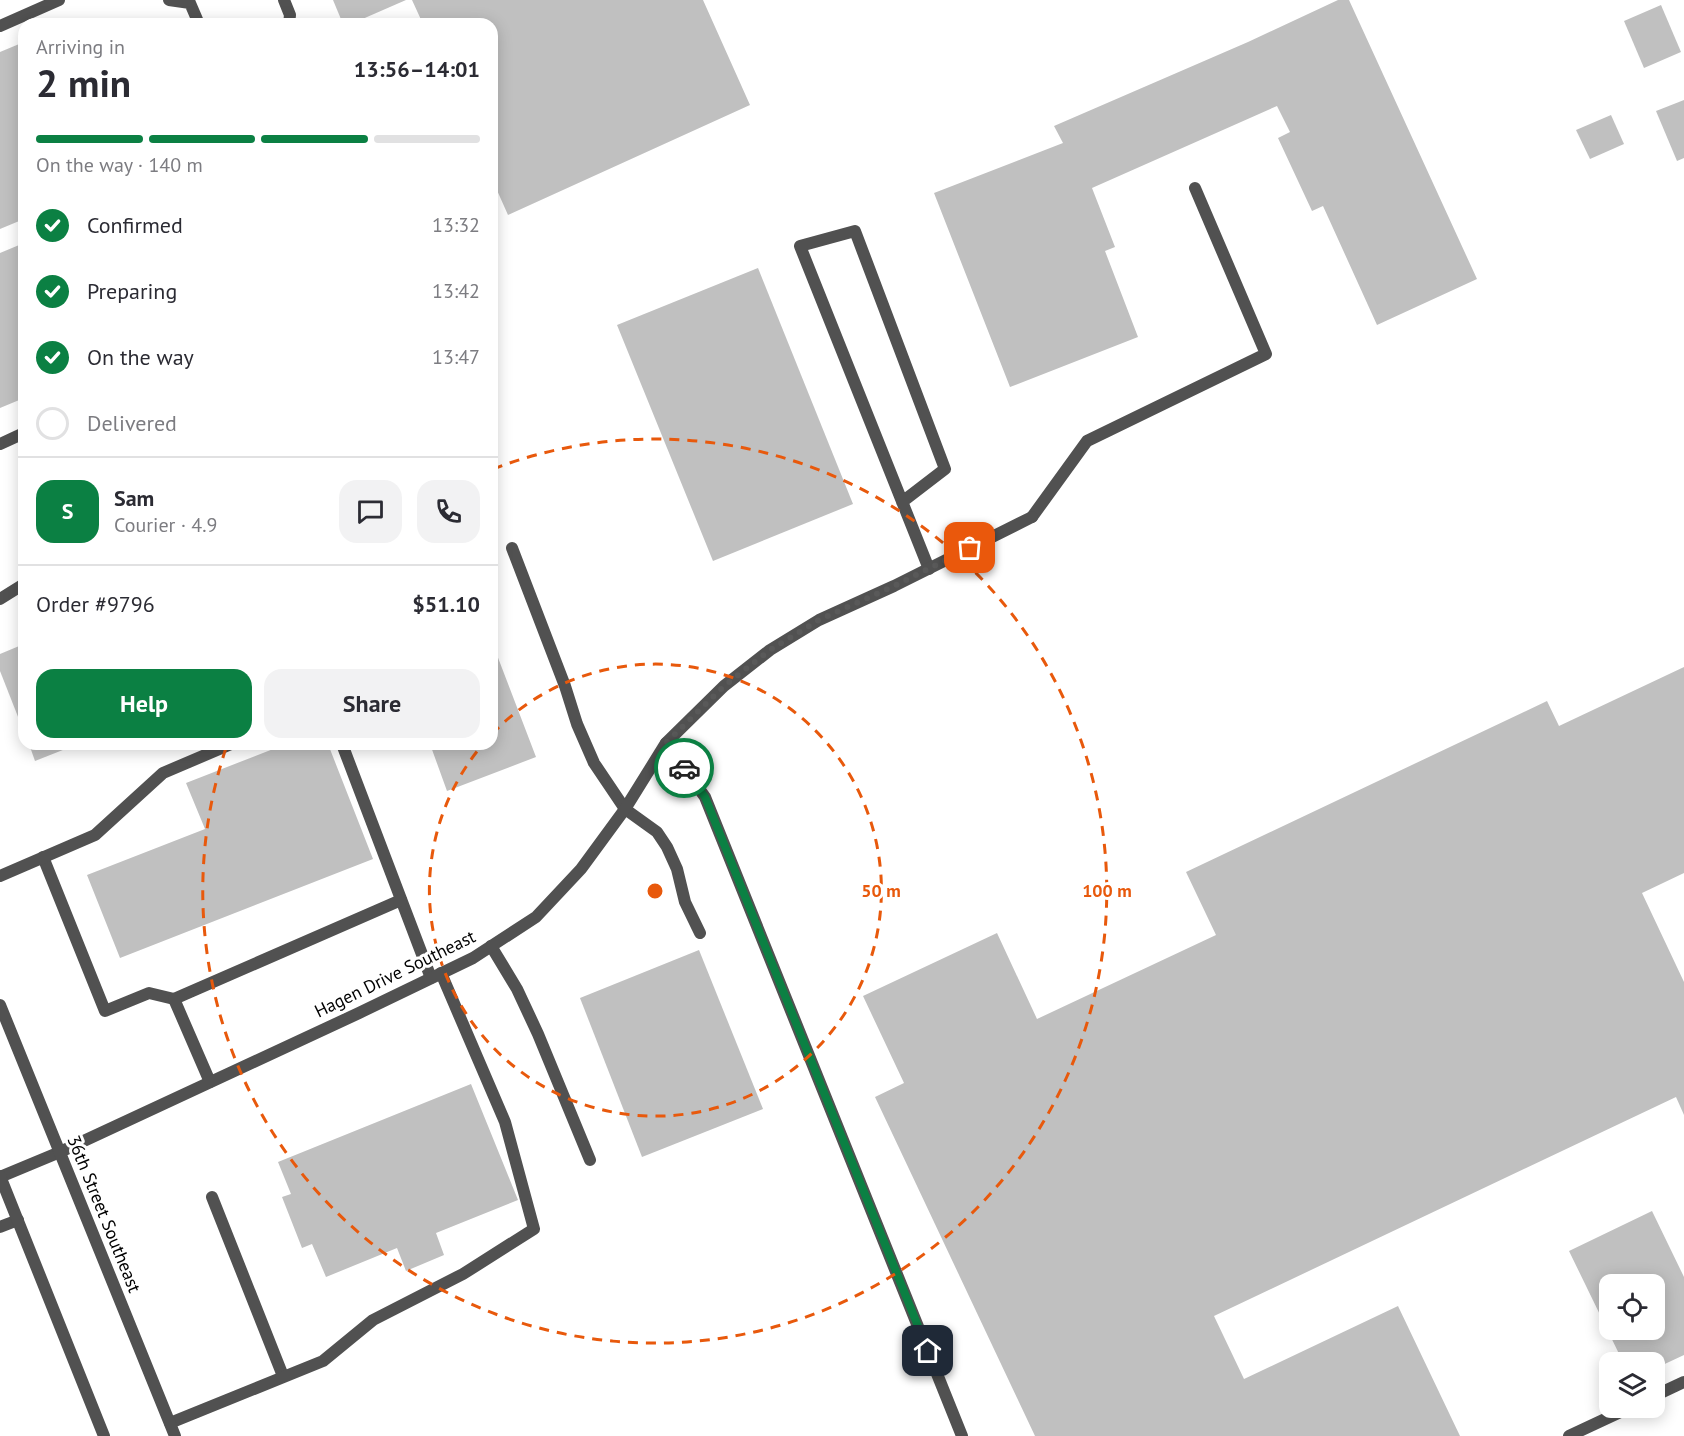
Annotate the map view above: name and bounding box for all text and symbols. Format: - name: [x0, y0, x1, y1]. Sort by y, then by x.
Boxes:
- text: Arriving in: [36, 34, 125, 60]
- text: 13:56–14:01: [354, 55, 480, 83]
- text: 2 min: [36, 57, 131, 108]
- text: On the way · 140 m: [36, 152, 203, 178]
- icon: check: [36, 209, 69, 242]
- text: Confirmed: [87, 211, 183, 239]
- text: 13:32: [432, 212, 480, 238]
- icon: check: [36, 275, 69, 308]
- text: Preparing: [87, 277, 177, 305]
- text: 13:42: [432, 278, 480, 304]
- icon: check: [36, 341, 69, 374]
- text: On the way: [87, 343, 194, 371]
- text: 13:47: [432, 344, 480, 370]
- text: Delivered: [87, 409, 177, 437]
- button: chat: [339, 480, 402, 543]
- button: phone: [417, 480, 480, 543]
- text: Sam: [114, 484, 154, 512]
- text: S: [62, 497, 73, 525]
- text: Courier · 4.9: [114, 512, 217, 538]
- pin: [944, 522, 995, 573]
- icon: bag: [953, 531, 986, 564]
- text: Order #9796: [36, 590, 155, 618]
- text: $51.10: [412, 590, 480, 618]
- button: Help: [36, 669, 252, 738]
- button: Share: [264, 669, 480, 738]
- courier: [654, 738, 714, 798]
- icon: car: [668, 752, 701, 785]
- text: 50 m: [861, 879, 901, 902]
- text: 100 m: [1082, 879, 1132, 902]
- centre of rings: [645, 881, 665, 901]
- street label: Hagen Drive Southeast: [311, 925, 479, 1023]
- street label: 36th Street Southeast: [62, 1132, 147, 1296]
- map controls: [1599, 1274, 1665, 1418]
- button: locate: [1599, 1274, 1665, 1340]
- pin: [902, 1325, 953, 1376]
- icon: home: [911, 1334, 944, 1367]
- button: layers: [1599, 1352, 1665, 1418]

